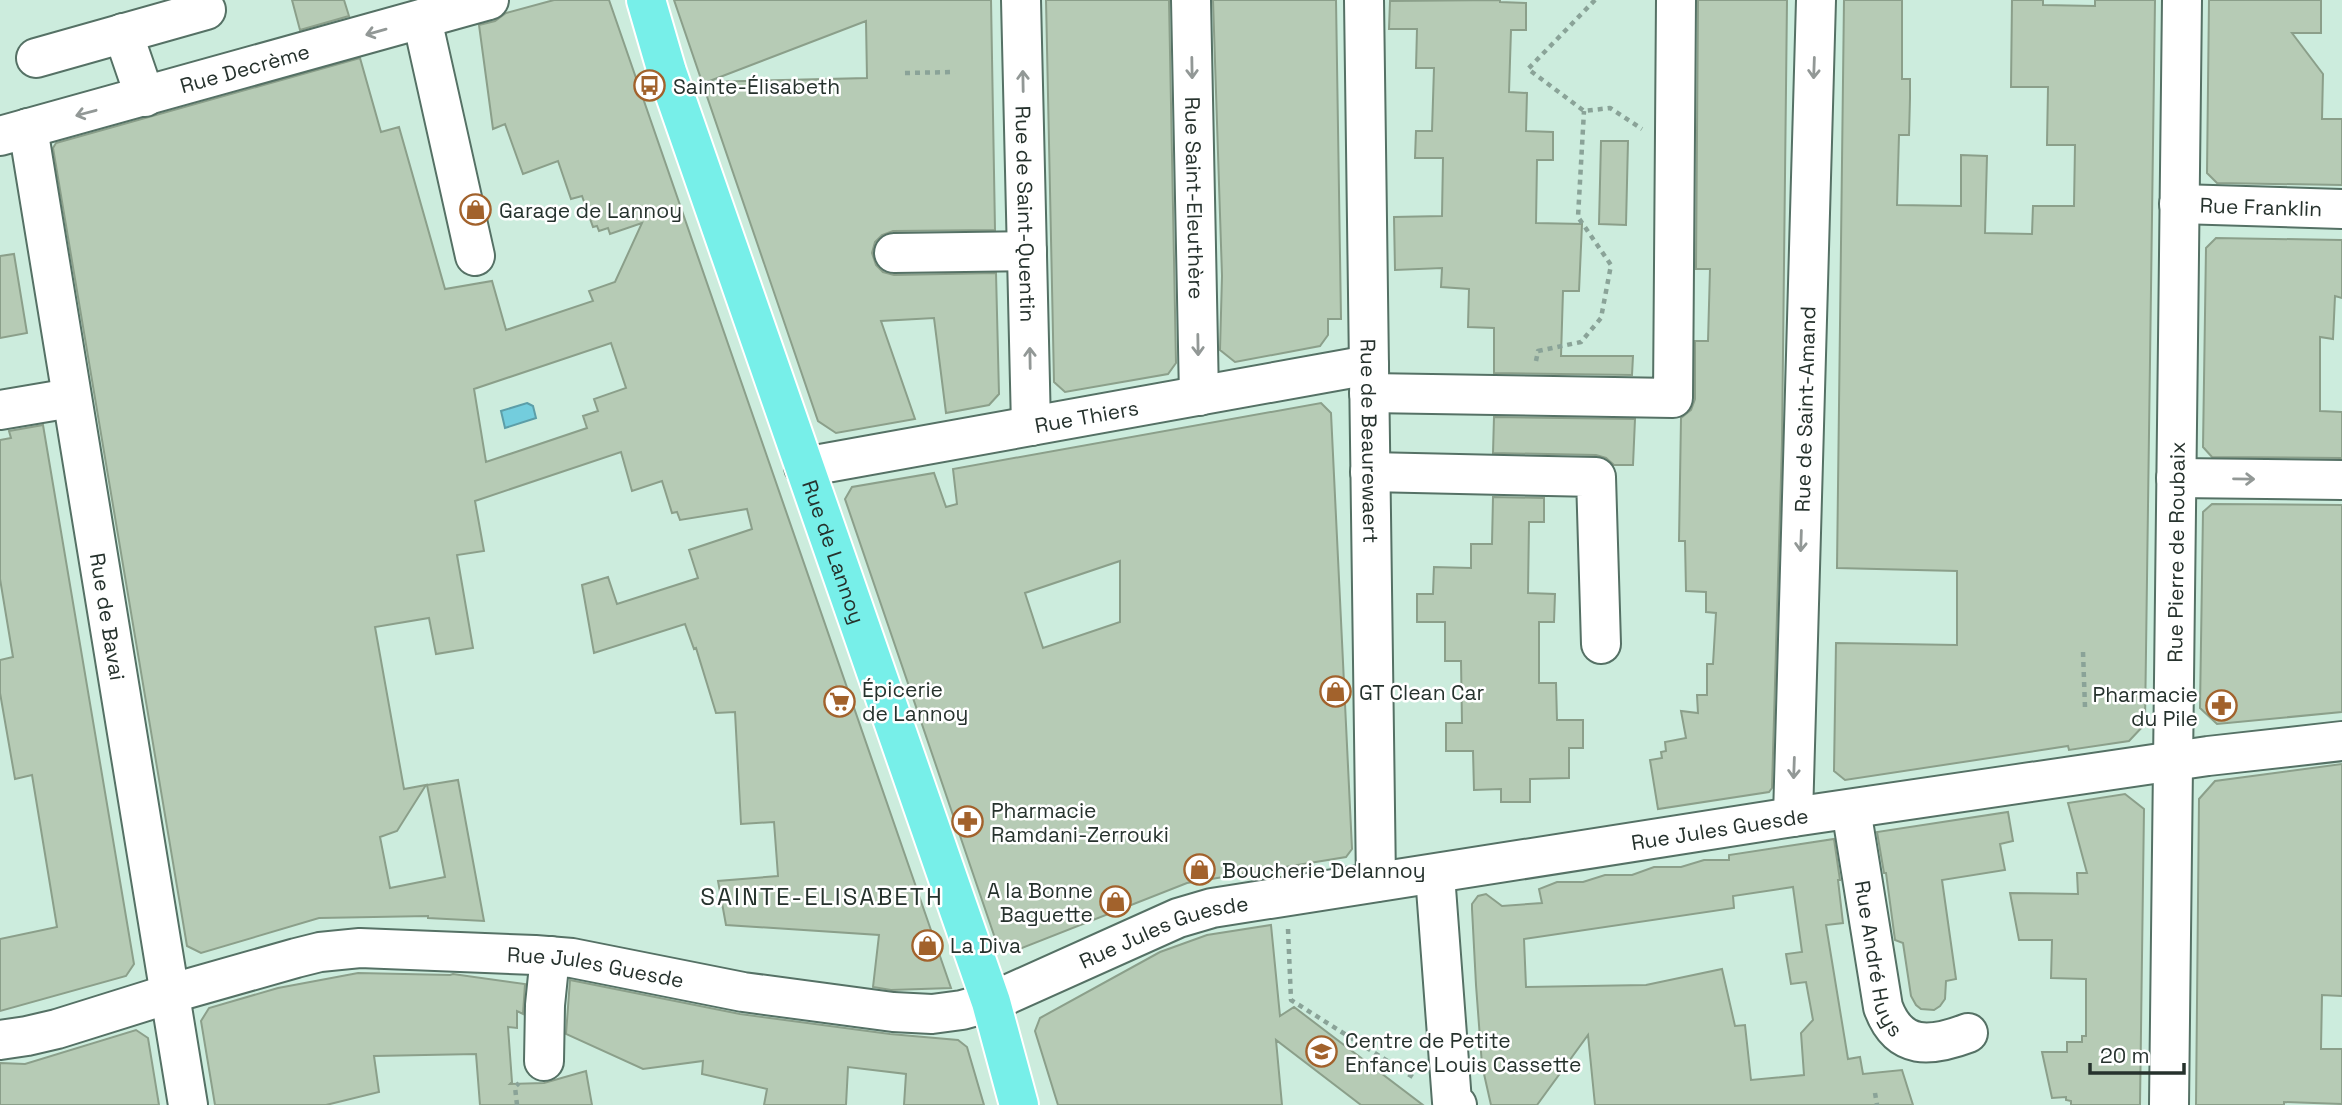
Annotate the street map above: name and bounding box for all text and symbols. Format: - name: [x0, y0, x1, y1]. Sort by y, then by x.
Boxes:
- one-way arrow: [365, 26, 388, 39]
- street label: Rue Decrème: [177, 37, 313, 99]
- one-way arrow: [1185, 56, 1199, 79]
- one-way arrow: [1807, 56, 1821, 79]
- bus stop icon: Sainte-Élisabeth: [633, 69, 667, 103]
- one-way arrow: [1017, 70, 1030, 93]
- place label: Sainte-Élisabeth: [673, 73, 840, 100]
- street label: Rue Saint-Eleuthère: [1179, 96, 1211, 300]
- street label: Rue de Saint-Quentin: [1010, 105, 1042, 323]
- one-way arrow: [75, 107, 97, 120]
- street label: Rue Franklin: [2199, 191, 2323, 222]
- shop icon: Garage de Lannoy: [459, 193, 493, 227]
- place label: Garage de Lannoy: [499, 197, 682, 224]
- street label: Rue de Saint-Amand: [1788, 306, 1821, 513]
- one-way arrow: [1191, 333, 1204, 356]
- street label: Rue de Beaurewaert: [1355, 338, 1385, 543]
- one-way arrow: [1023, 346, 1037, 369]
- street label: Rue Thiers: [1032, 393, 1141, 439]
- street label: Rue Pierre de Roubaix: [2161, 441, 2190, 663]
- one-way arrow: [2232, 472, 2255, 486]
- street label: Rue de Lannoy: [797, 476, 872, 627]
- one-way arrow: [1794, 529, 1807, 552]
- street label: Rue de Bavai: [84, 551, 132, 682]
- shop icon: GT Clean Car: [1319, 675, 1353, 709]
- place label: Épicerie de Lannoy: [862, 676, 968, 727]
- place label: GT Clean Car: [1359, 679, 1484, 706]
- place label: Pharmacie du Pile: [2093, 681, 2198, 732]
- supermarket icon: Épicerie de Lannoy: [822, 684, 856, 718]
- pharmacy icon: Pharmacie du Pile: [2204, 689, 2238, 723]
- one-way arrow: [1788, 756, 1801, 779]
- place label: Pharmacie Ramdani-Zerrouki: [991, 797, 1169, 848]
- street label: Rue Jules Guesde: [1629, 801, 1810, 856]
- pharmacy icon: Pharmacie Ramdani-Zerrouki: [951, 805, 985, 839]
- shop icon: Boucherie Delannoy: [1182, 853, 1216, 887]
- place label: Boucherie Delannoy: [1222, 857, 1426, 884]
- place label: A la Bonne Baguette: [987, 877, 1093, 928]
- street label: Rue André Huys: [1849, 878, 1909, 1042]
- district label: SAINTE-ELISABETH: [700, 881, 944, 912]
- shop icon: A la Bonne Baguette: [1099, 885, 1133, 919]
- street label: Rue Jules Guesde: [1075, 889, 1250, 974]
- shop icon: La Diva: [910, 928, 944, 962]
- place label: La Diva: [950, 932, 1021, 959]
- street label: Rue Jules Guesde: [506, 940, 686, 993]
- place label: Centre de Petite Enfance Louis Cassette: [1345, 1027, 1582, 1078]
- scale bar: [2090, 1032, 2184, 1076]
- school or university icon: Centre de Petite Enfance Louis Cassette: [1305, 1035, 1339, 1069]
- text: 20 m: [2100, 1042, 2150, 1069]

